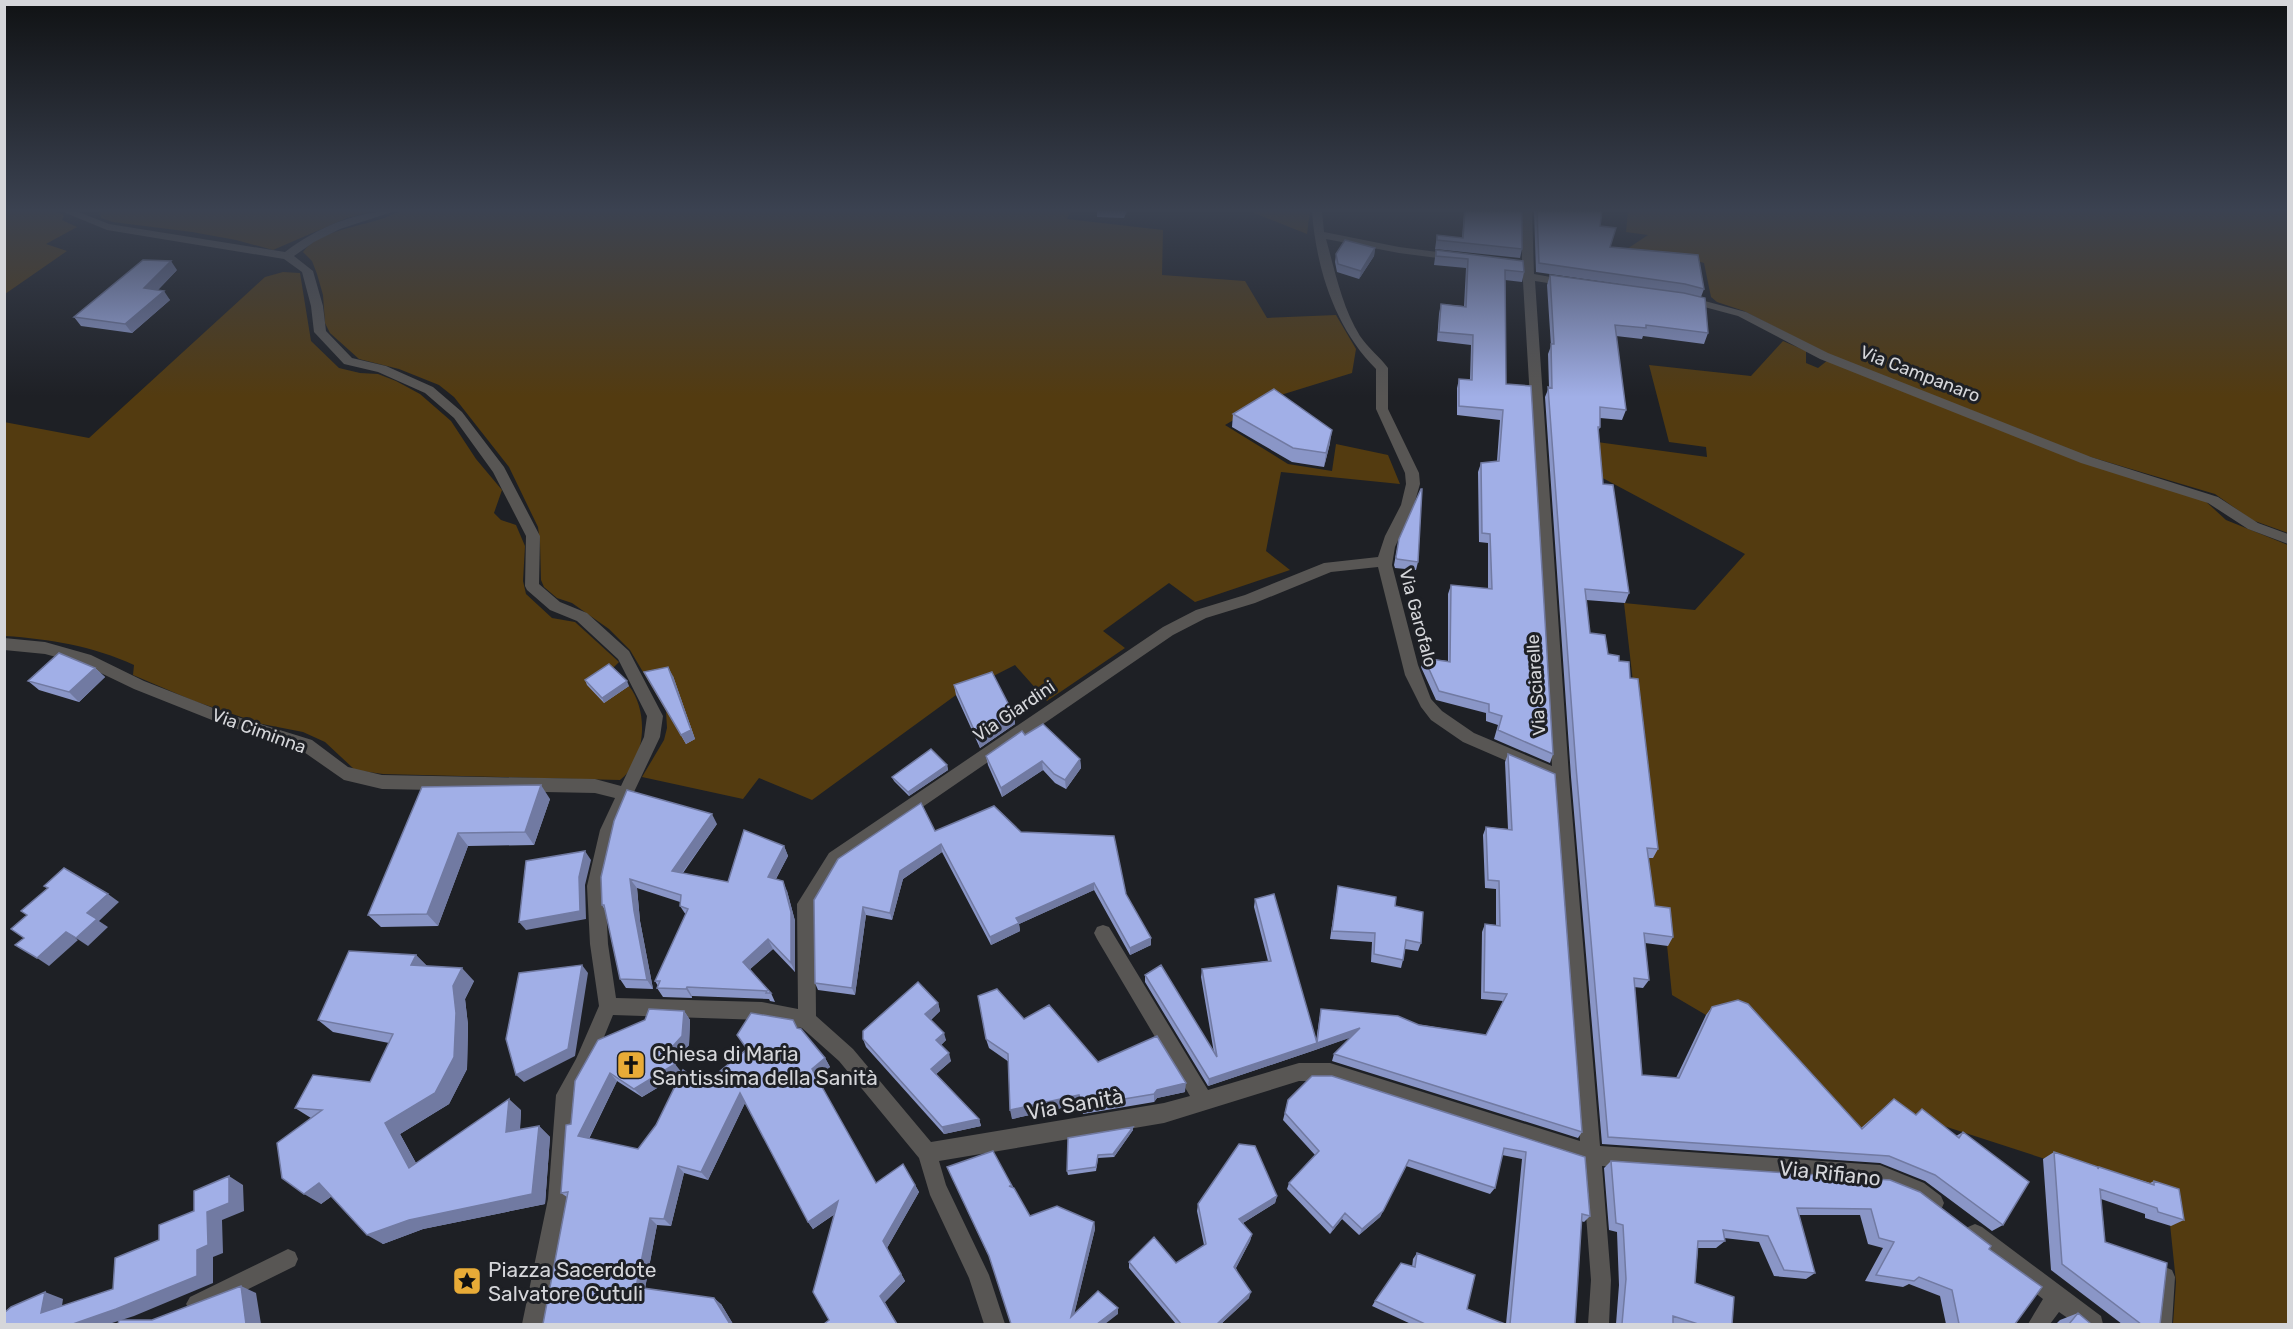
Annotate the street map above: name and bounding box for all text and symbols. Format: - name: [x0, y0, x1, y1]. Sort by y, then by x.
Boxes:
- street label: Via Campanaro: [1857, 341, 1983, 407]
- street label: Via Garofalo: [1394, 566, 1442, 670]
- street label: Via Sciarelle: [1521, 634, 1551, 736]
- street label: Via Giardini: [969, 676, 1059, 746]
- street label: Via Ciminna: [209, 704, 309, 758]
- place label: Chiesa di Maria Santissima della Sanità: [652, 1041, 878, 1090]
- church icon: Chiesa di Maria Santissima della Sanità: [615, 1049, 647, 1081]
- street label: Via Sanità: [1025, 1083, 1125, 1125]
- street label: Via Rifiano: [1778, 1155, 1882, 1191]
- place label: Piazza Sacerdote Salvatore Cutuli: [488, 1257, 656, 1306]
- place icon: Piazza Sacerdote Salvatore Cutuli: [451, 1265, 483, 1297]

